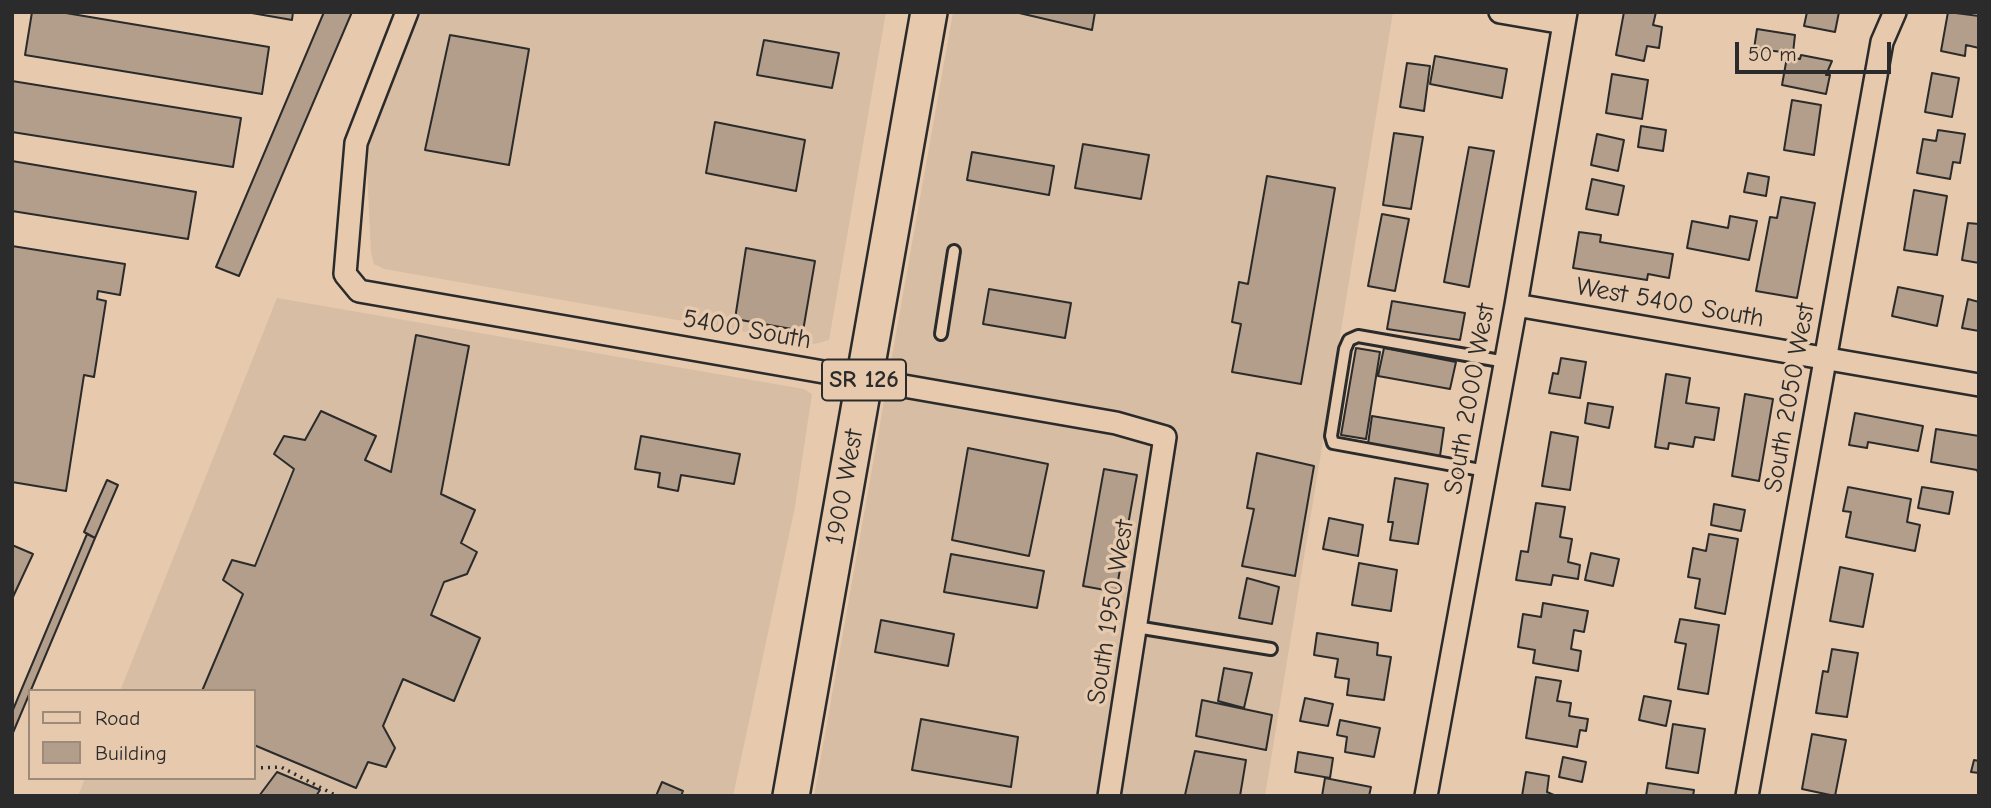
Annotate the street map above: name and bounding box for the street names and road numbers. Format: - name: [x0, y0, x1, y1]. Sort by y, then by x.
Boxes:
- street label: West 5400 South: [1573, 271, 1767, 335]
- street label: South 2000 West: [1438, 301, 1502, 497]
- street label: South 2050 West: [1758, 301, 1822, 495]
- street label: 5400 South: [680, 303, 814, 357]
- road number: SR 126: [822, 360, 906, 400]
- street label: 1900 West: [820, 427, 870, 547]
- street label: South 1950 West: [1081, 518, 1141, 706]

